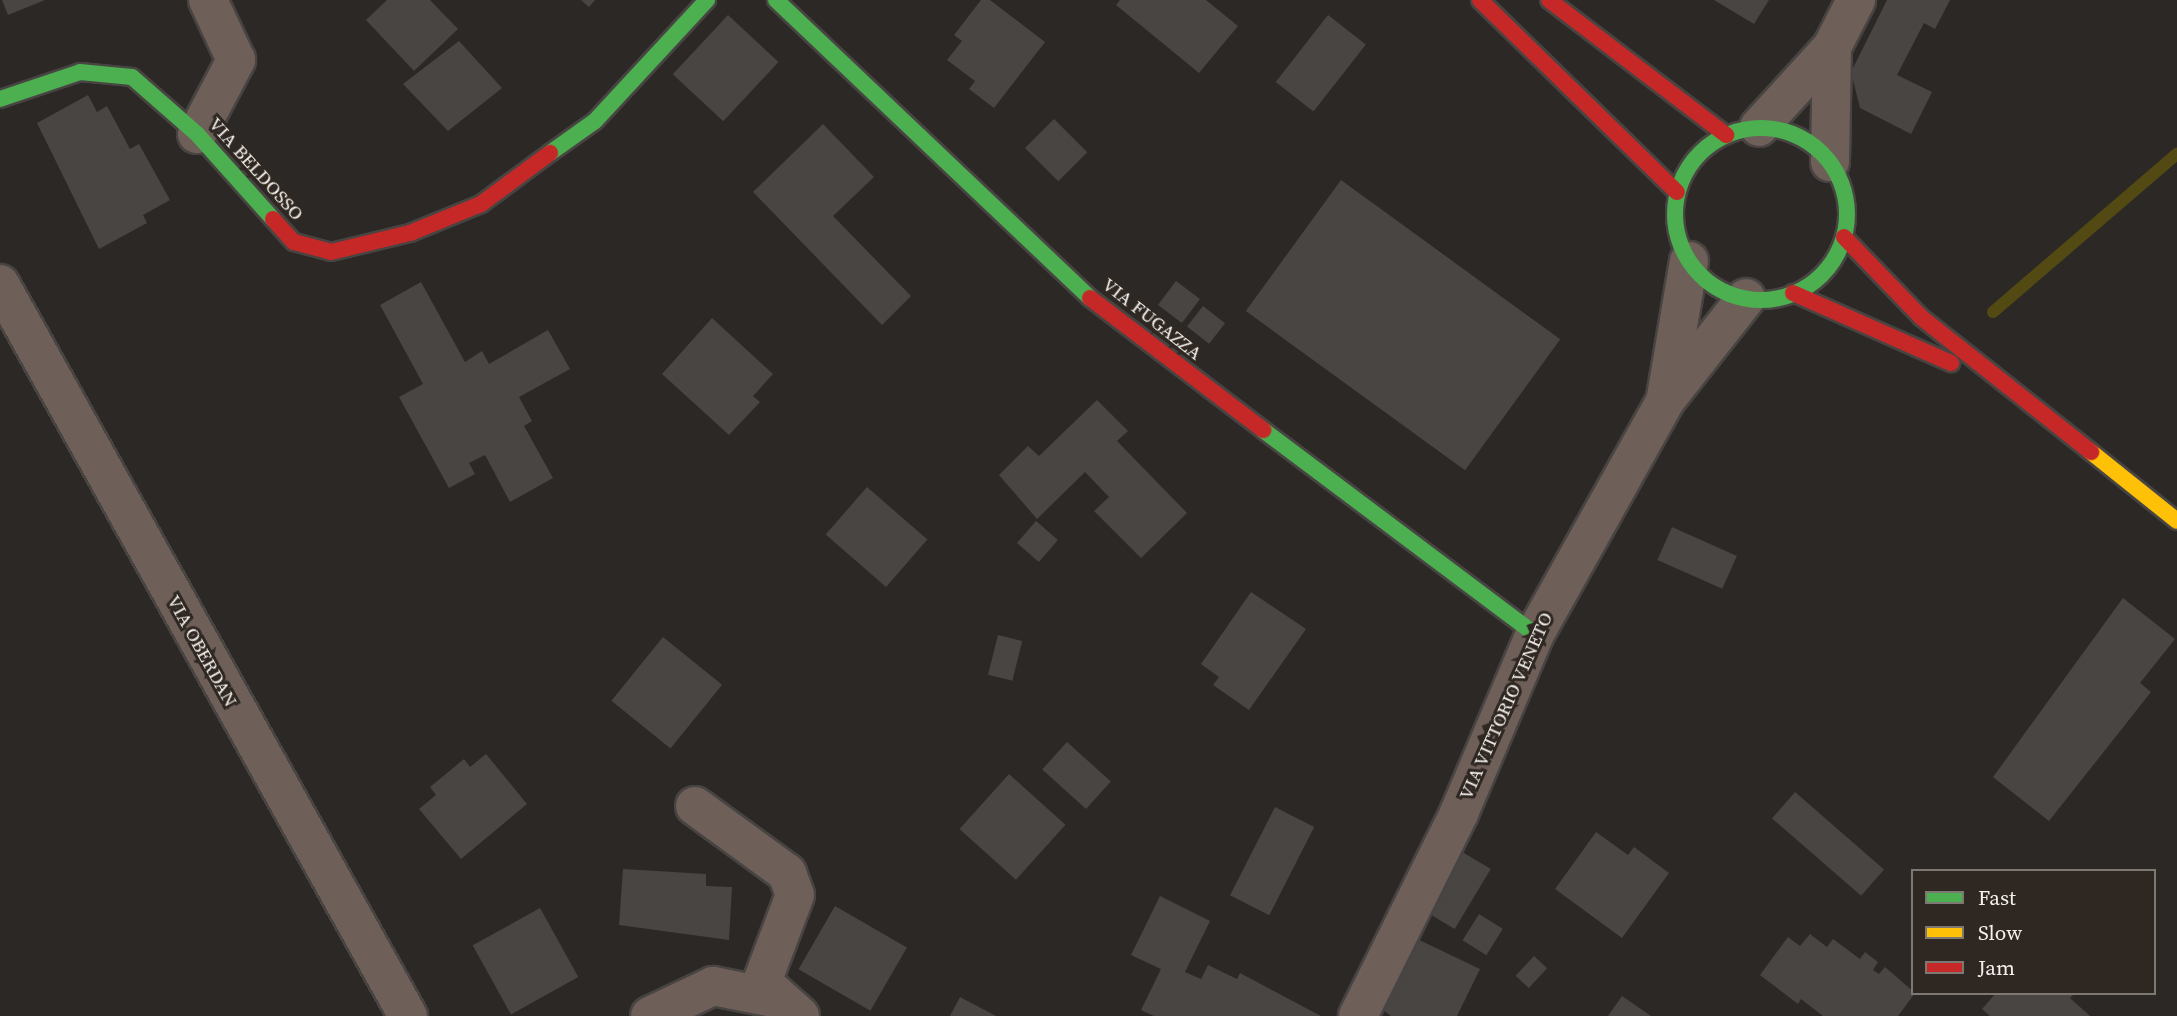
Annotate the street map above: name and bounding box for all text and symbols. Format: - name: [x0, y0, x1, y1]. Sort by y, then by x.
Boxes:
- street label: VIA BELDOSSO: [204, 113, 308, 225]
- street label: VIA FUGAZZA: [1098, 273, 1206, 365]
- street label: VIA OBERDAN: [162, 591, 242, 711]
- street label: VIA VITTORIO VENETO: [1454, 608, 1558, 804]
- legend: [1911, 869, 2156, 995]
- text: Fast: [1978, 883, 2016, 912]
- text: Slow: [1978, 918, 2022, 947]
- text: Jam: [1978, 953, 2015, 982]

